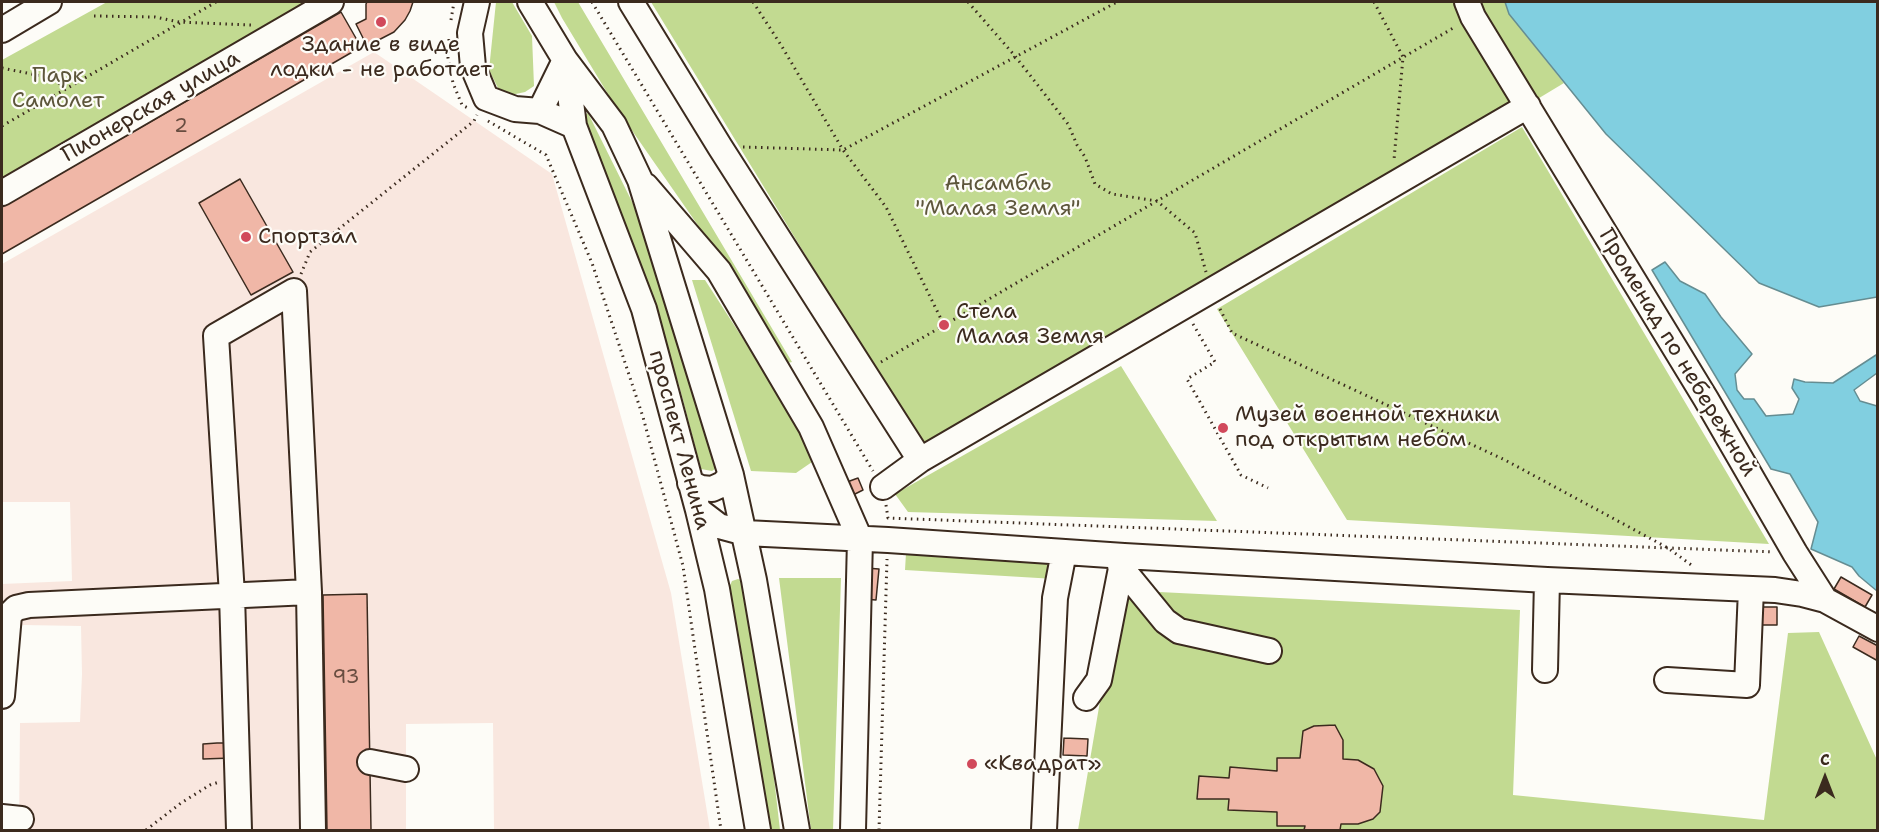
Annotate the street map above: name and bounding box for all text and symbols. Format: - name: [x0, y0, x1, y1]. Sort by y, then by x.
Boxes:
- marker: Здание в виде лодки - не работает: [374, 15, 388, 29]
- place label: Здание в виде лодки - не работает: [270, 32, 492, 84]
- street label: Пионерская улица: [57, 45, 245, 169]
- park label: Парк Самолет: [12, 63, 104, 114]
- house number: 2: [174, 115, 188, 139]
- park label: Ансамбль "Малая Земля": [915, 171, 1081, 222]
- place label: Спортзал: [258, 224, 357, 250]
- street label: Променад по небережной: [1592, 224, 1762, 482]
- marker: Спортзал: [239, 230, 253, 244]
- place label: Стела Малая Земля: [956, 299, 1104, 350]
- marker: Стела Малая Земля: [937, 318, 951, 332]
- street label: проспект Ленина: [642, 347, 716, 533]
- place label: Музей военной техники под открытым небом: [1235, 402, 1500, 454]
- marker: Музей военной техники под открытым небом: [1216, 421, 1230, 435]
- house number: 93: [332, 666, 360, 690]
- north arrow: [1795, 748, 1855, 808]
- text: С: [1820, 749, 1830, 770]
- place label: «Квадрат»: [984, 751, 1101, 777]
- marker: «Квадрат»: [965, 757, 979, 771]

